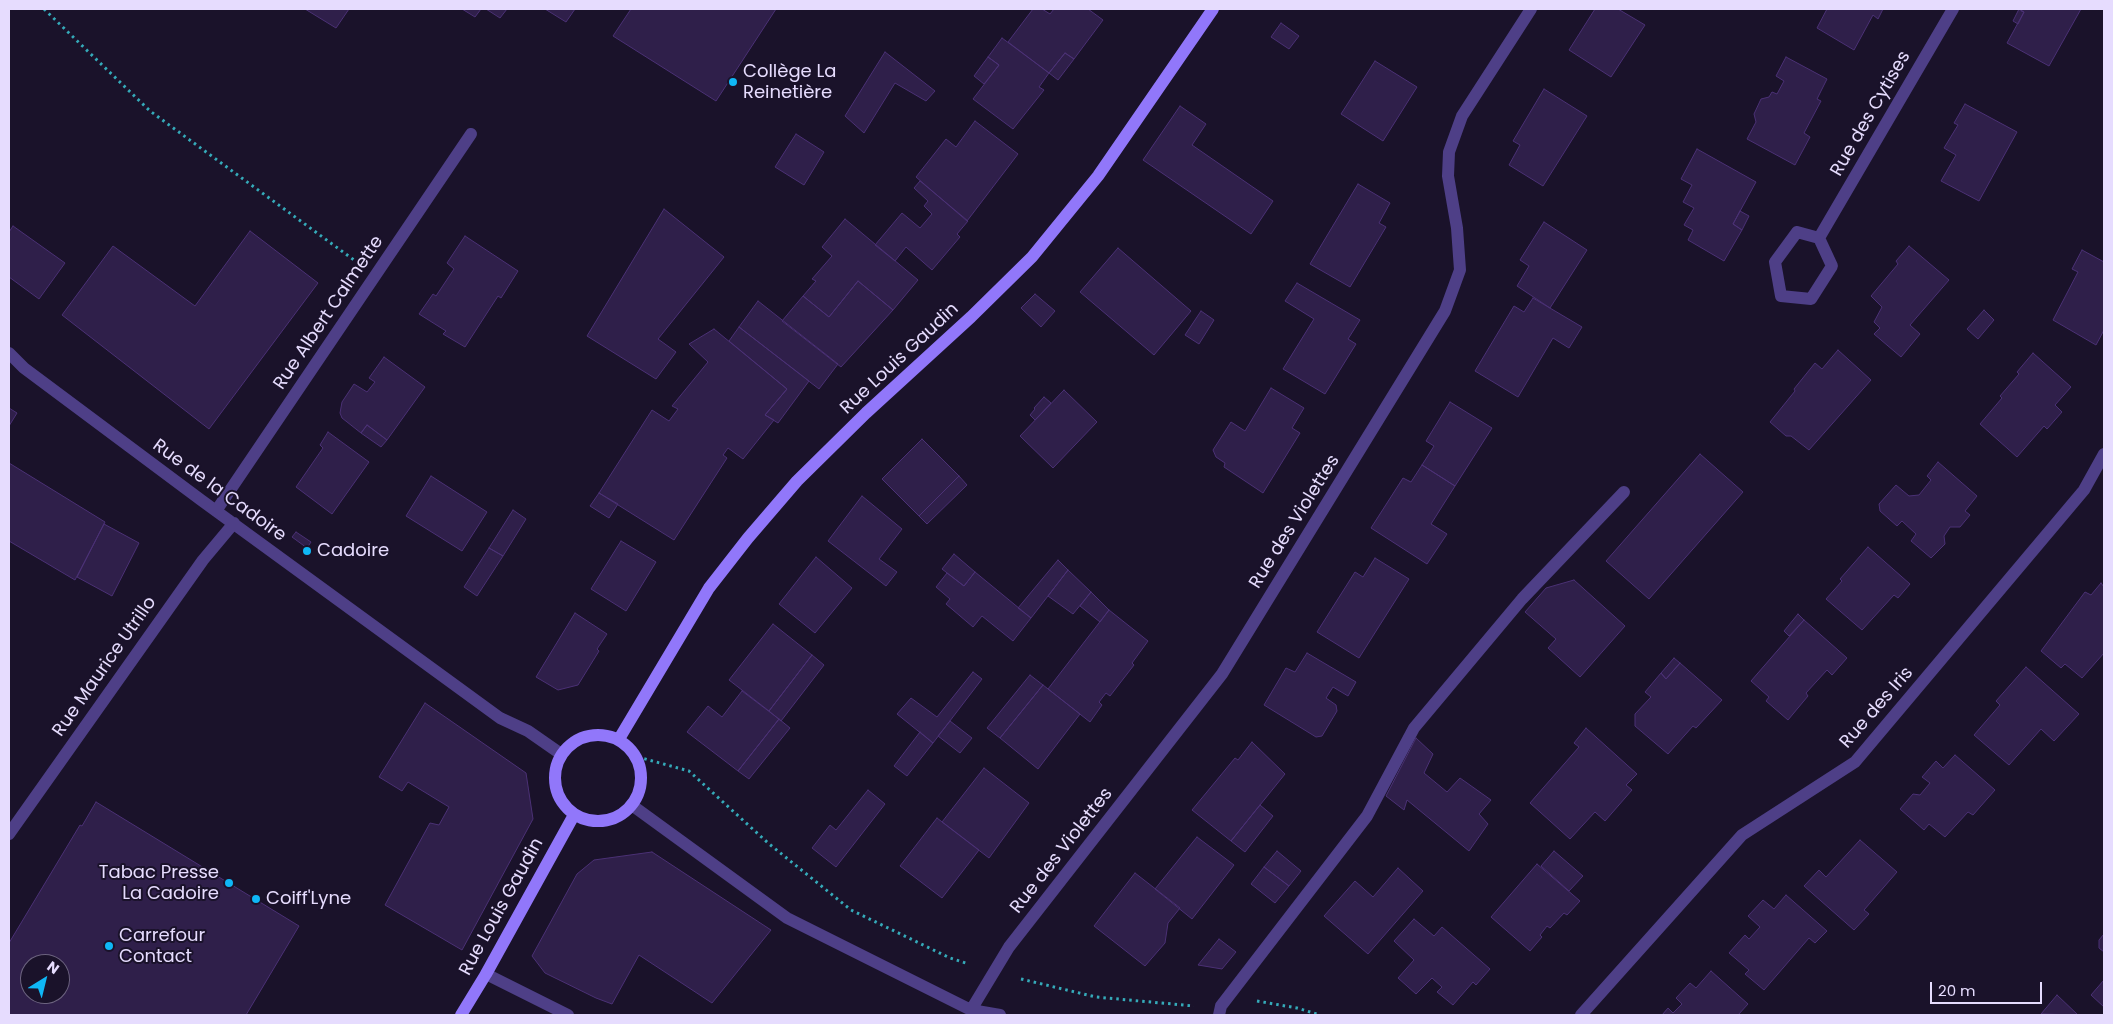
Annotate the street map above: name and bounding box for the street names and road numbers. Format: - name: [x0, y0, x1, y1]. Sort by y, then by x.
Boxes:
- street label: Rue des Cytises: [1826, 48, 1916, 180]
- street label: Rue Albert Calmette: [269, 232, 389, 394]
- street label: Rue Louis Gaudin: [836, 299, 964, 419]
- street label: Rue de la Cadoire: [148, 435, 290, 547]
- street label: Rue des Violettes: [1245, 451, 1345, 593]
- street label: Rue Maurice Utrillo: [49, 593, 161, 741]
- street label: Rue des Iris: [1836, 663, 1918, 753]
- street label: Rue des Violettes: [1006, 784, 1118, 918]
- street label: Rue Louis Gaudin: [455, 835, 549, 979]

